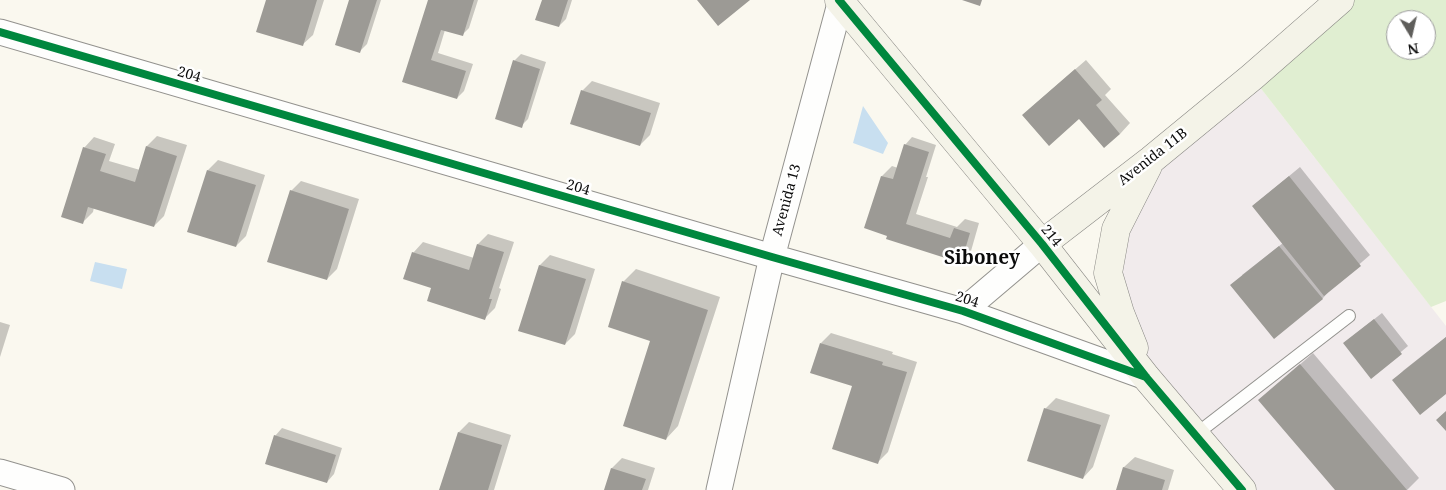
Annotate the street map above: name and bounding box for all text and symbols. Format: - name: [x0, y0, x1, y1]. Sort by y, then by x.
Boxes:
- north arrow: [1386, 10, 1436, 60]
- text: N: [1406, 39, 1420, 60]
- street label: 204: [175, 64, 203, 86]
- street label: Avenida 11B: [1115, 125, 1191, 189]
- street label: Avenida 13: [769, 162, 805, 238]
- street label: 204: [564, 177, 592, 199]
- street label: 214: [1037, 222, 1065, 250]
- district label: Siboney: [944, 248, 1020, 270]
- street label: 204: [953, 288, 981, 312]

